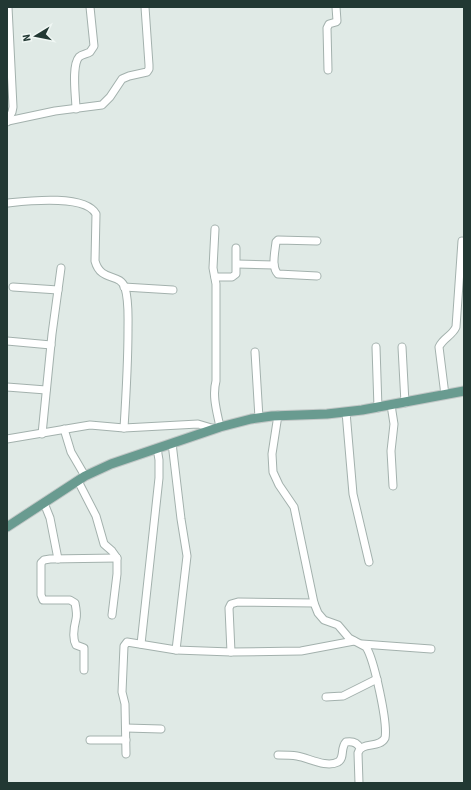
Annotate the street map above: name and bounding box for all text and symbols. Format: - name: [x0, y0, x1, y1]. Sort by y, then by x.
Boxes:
- north arrow: [16, 16, 56, 56]
- text: N: [19, 33, 35, 43]

